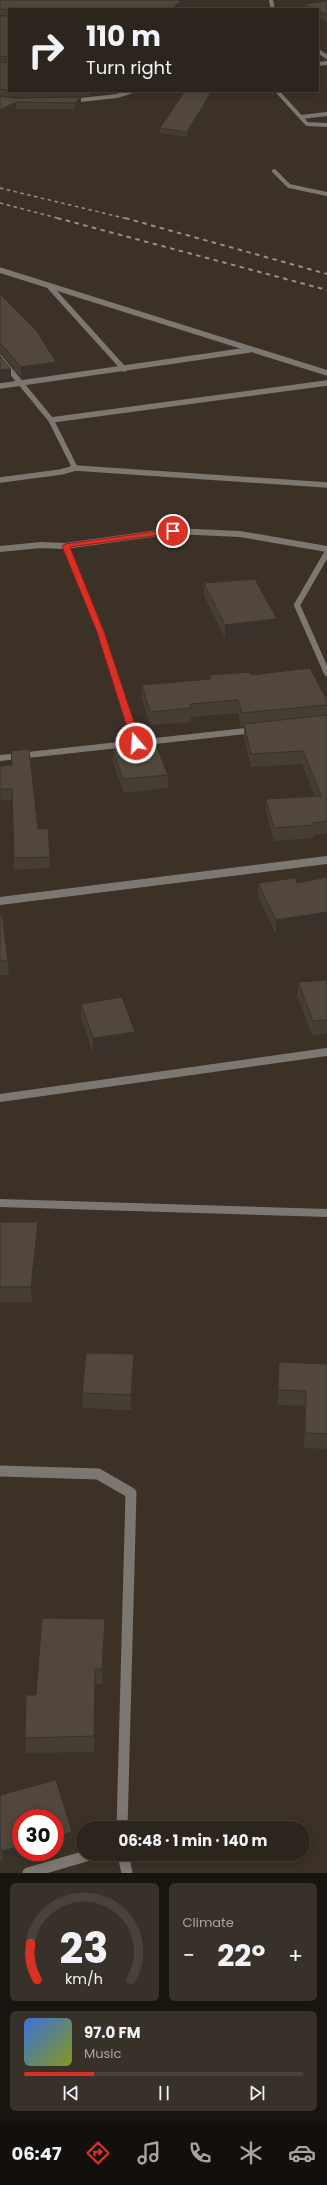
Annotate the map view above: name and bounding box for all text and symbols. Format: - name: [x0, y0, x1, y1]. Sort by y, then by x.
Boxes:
- text: 110 m: [86, 17, 161, 56]
- icon: right: [20, 24, 72, 76]
- text: Turn right: [86, 55, 172, 80]
- pin: [156, 514, 190, 548]
- icon: arrive: [162, 520, 184, 542]
- position arrow: [115, 722, 157, 764]
- speed limit sign: 30: [12, 1809, 64, 1861]
- text: 06:48 · 1 min · 140 m: [118, 1830, 268, 1851]
- text: Climate: [183, 1913, 234, 1932]
- text: 23: [60, 1919, 109, 1978]
- text: 22°: [217, 1934, 265, 1977]
- text: −: [183, 1940, 195, 1971]
- text: +: [288, 1940, 303, 1971]
- text: km/h: [65, 1969, 103, 1989]
- text: 97.0 FM: [84, 2022, 140, 2043]
- text: Music: [84, 2044, 121, 2063]
- icon: previous: [60, 2082, 82, 2104]
- icon: pause: [153, 2082, 175, 2104]
- icon: next: [246, 2082, 268, 2104]
- icon: directions: [84, 2139, 112, 2167]
- icon: music: [135, 2139, 163, 2167]
- icon: phone: [186, 2139, 214, 2167]
- icon: climate: [237, 2139, 265, 2167]
- icon: car: [288, 2139, 316, 2167]
- text: 06:47: [11, 2141, 62, 2166]

